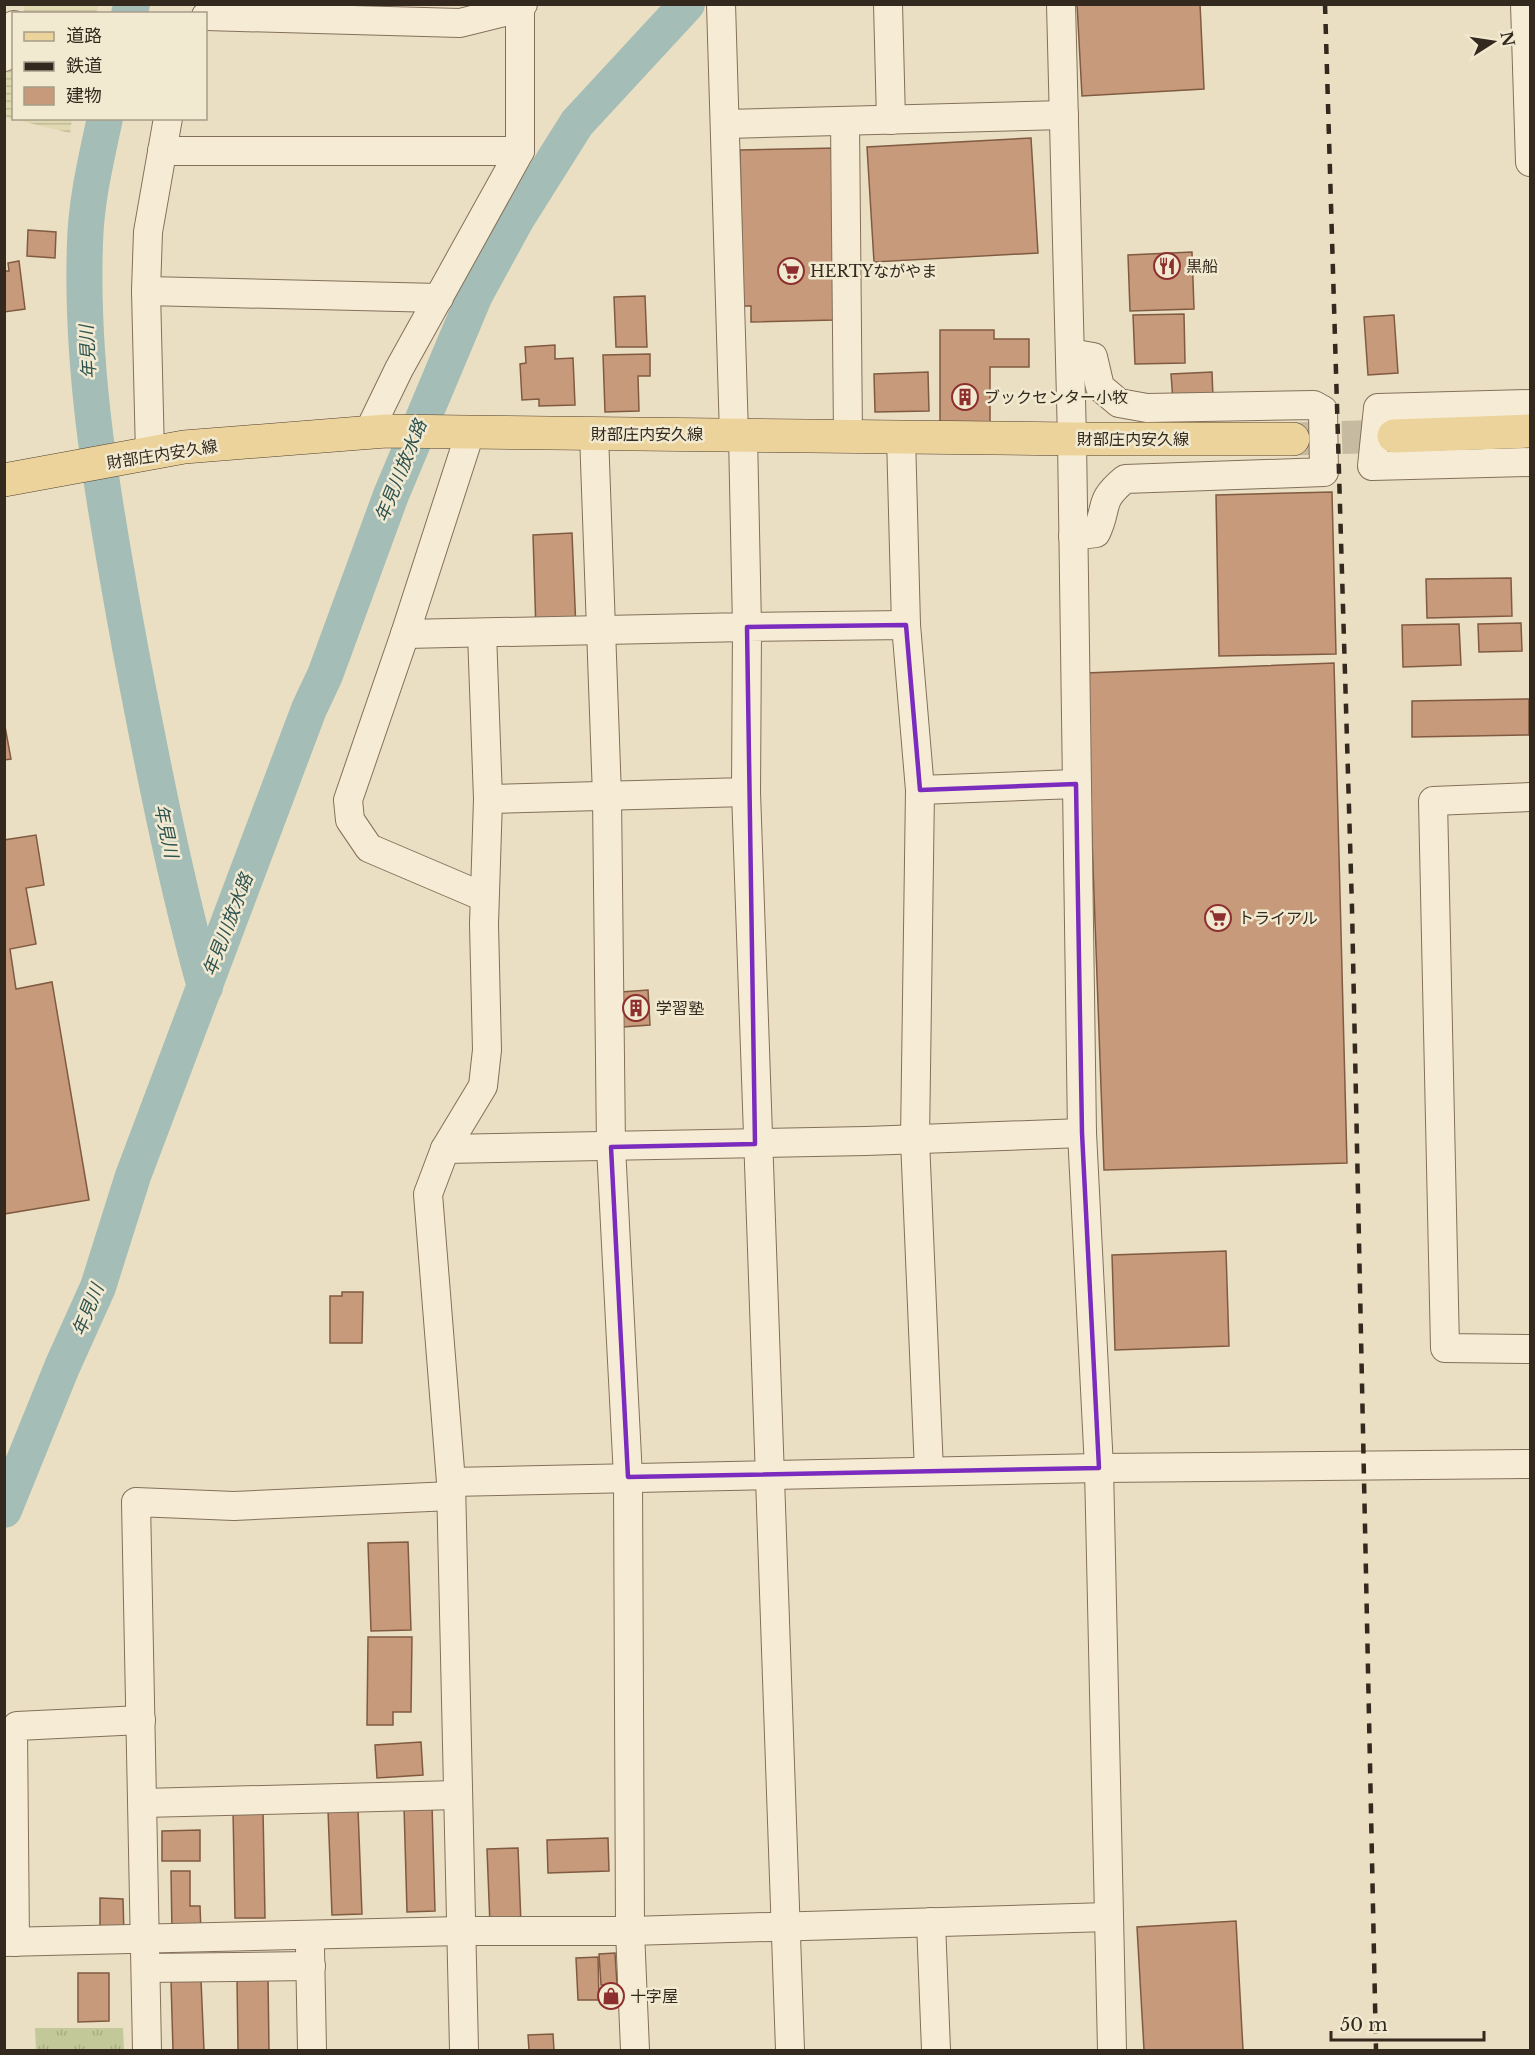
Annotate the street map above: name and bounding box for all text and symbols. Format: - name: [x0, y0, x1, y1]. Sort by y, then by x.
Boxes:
- legend: [12, 12, 207, 120]
- north arrow: [1463, 12, 1523, 72]
- text: 道路: [66, 25, 102, 47]
- text: N: [1496, 29, 1519, 48]
- text: 鉄道: [66, 55, 102, 77]
- text: 建物: [66, 85, 102, 107]
- restaurant icon: 黒船: [1152, 251, 1182, 281]
- supermarket icon: HERTYながやま: [776, 256, 806, 286]
- place label: 黒船: [1186, 256, 1218, 276]
- place label: HERTYながやま: [810, 261, 937, 281]
- water label: 年見川: [75, 322, 100, 380]
- building icon: ブックセンター小牧: [950, 382, 980, 412]
- place label: ブックセンター小牧: [984, 387, 1128, 407]
- water label: 年見川放水路: [371, 415, 432, 525]
- street label: 財部庄内安久線: [591, 424, 703, 444]
- street label: 財部庄内安久線: [1077, 429, 1189, 449]
- street label: 財部庄内安久線: [105, 435, 219, 473]
- water label: 年見川: [150, 802, 183, 862]
- water label: 年見川放水路: [198, 869, 258, 979]
- supermarket icon: トライアル: [1203, 903, 1233, 933]
- place label: トライアル: [1238, 908, 1318, 928]
- building icon: 学習塾: [621, 993, 651, 1023]
- place label: 学習塾: [656, 998, 704, 1018]
- water label: 年見川: [68, 1279, 109, 1339]
- shop icon: 十字屋: [596, 1981, 626, 2011]
- place label: 十字屋: [630, 1986, 678, 2006]
- scale bar: [1331, 2004, 1484, 2042]
- text: 50 m: [1340, 2014, 1388, 2036]

